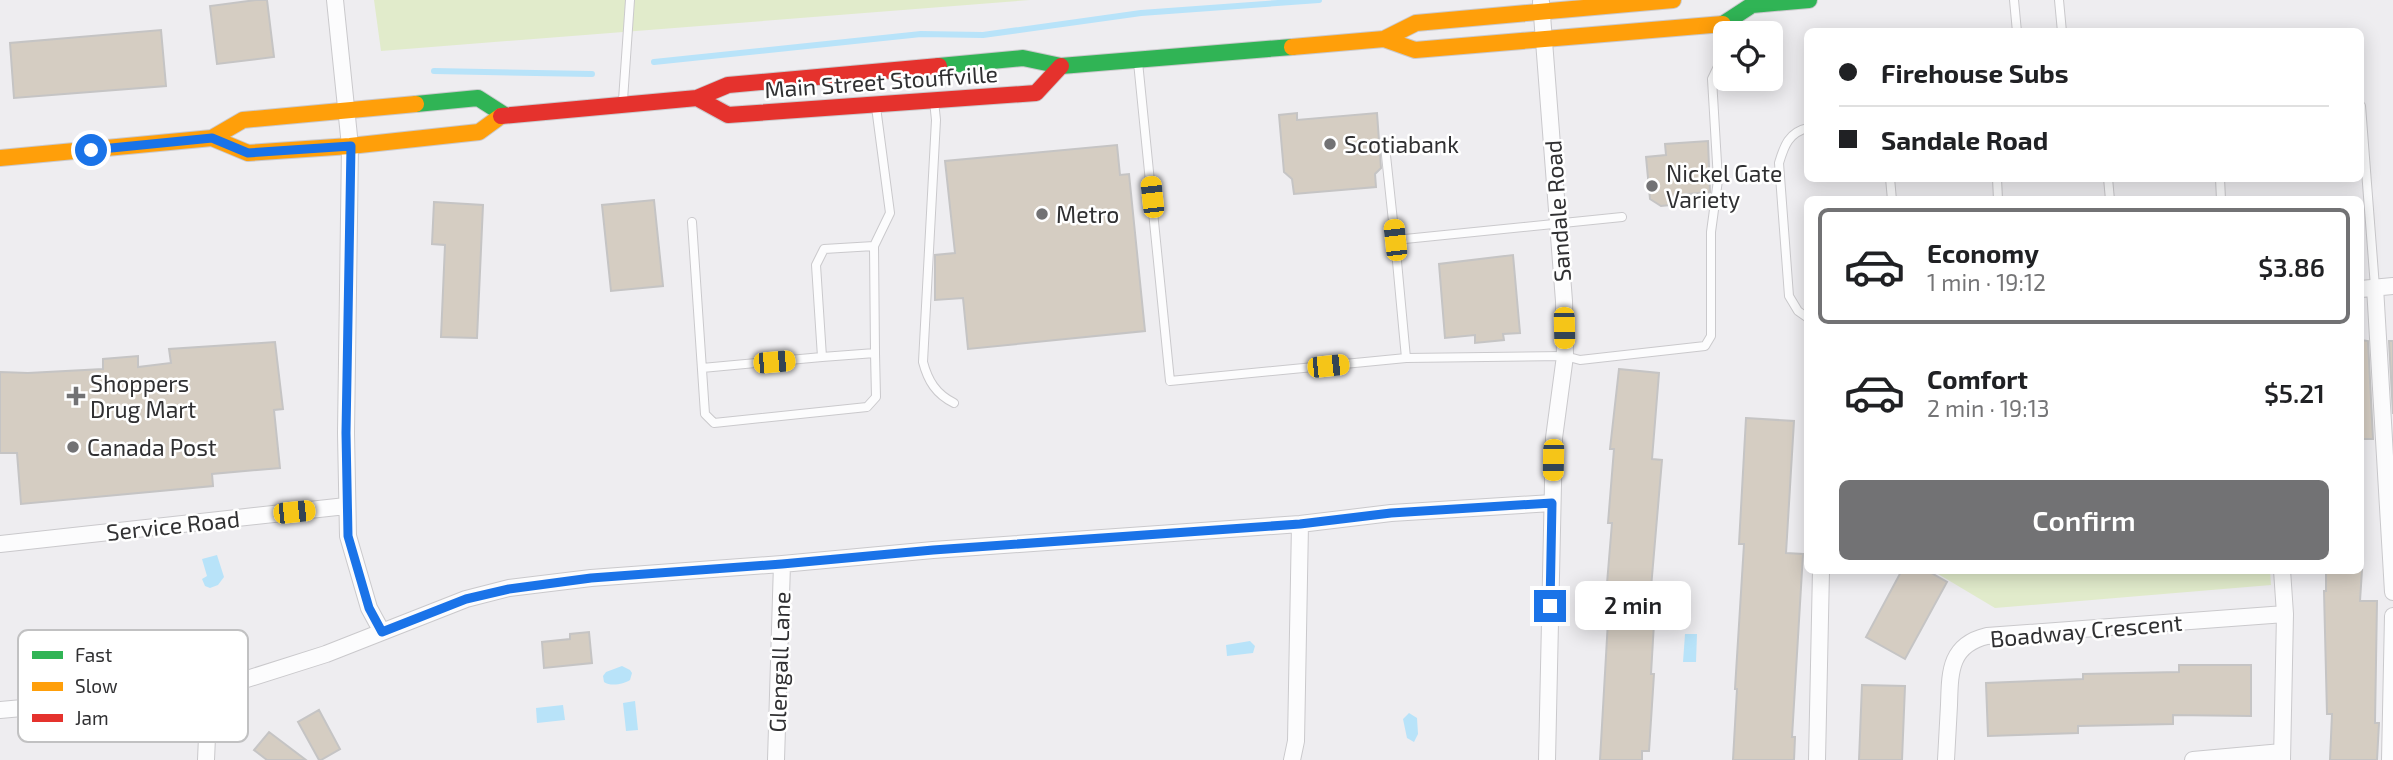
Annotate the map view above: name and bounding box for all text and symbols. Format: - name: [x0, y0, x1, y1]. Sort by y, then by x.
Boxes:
- map controls: [1713, 21, 1783, 91]
- button: locate: [1713, 21, 1783, 91]
- text: Firehouse Subs: [1881, 57, 2069, 88]
- street label: Main Street Stouffville: [763, 59, 999, 103]
- text: Sandale Road: [1881, 124, 2048, 155]
- place label: Scotiabank: [1344, 130, 1459, 158]
- route start: [75, 134, 107, 166]
- marker: Scotiabank: [1322, 136, 1338, 152]
- street label: Sandale Road: [1538, 139, 1576, 283]
- place label: Nickel Gate Variety: [1666, 159, 1782, 213]
- car: [1140, 175, 1165, 219]
- marker: Nickel Gate Variety: [1644, 178, 1660, 194]
- place label: Metro: [1056, 200, 1119, 228]
- marker: Metro: [1034, 206, 1050, 222]
- car: [1383, 218, 1408, 262]
- icon: car: [1843, 235, 1906, 298]
- text: Economy: [1927, 237, 2039, 268]
- text: $3.86: [2258, 251, 2325, 282]
- text: 1 min · 19:12: [1927, 268, 2046, 296]
- car: [1554, 307, 1575, 349]
- car: [753, 350, 796, 374]
- car: [1307, 353, 1350, 379]
- icon: car: [1843, 361, 1906, 424]
- text: Comfort: [1927, 363, 2028, 394]
- place label: Shoppers Drug Mart: [90, 369, 197, 423]
- text: $5.21: [2264, 377, 2325, 408]
- marker: Shoppers Drug Mart: [68, 388, 84, 404]
- text: 2 min · 19:13: [1927, 394, 2050, 422]
- place label: Canada Post: [87, 433, 217, 461]
- marker: Canada Post: [65, 439, 81, 455]
- car: [1543, 439, 1564, 481]
- button: Confirm: [1839, 480, 2329, 560]
- car: [273, 499, 316, 525]
- street label: Service Road: [105, 504, 241, 546]
- callout: 2 min: [1574, 582, 1690, 630]
- route end: [1534, 590, 1566, 622]
- street label: Glengall Lane: [763, 591, 795, 733]
- text: 2 min: [1604, 591, 1662, 619]
- street label: Boadway Crescent: [1989, 608, 2184, 652]
- legend: [18, 630, 248, 742]
- text: Fast: [75, 643, 112, 666]
- text: Slow: [75, 674, 118, 697]
- text: Jam: [75, 706, 109, 729]

